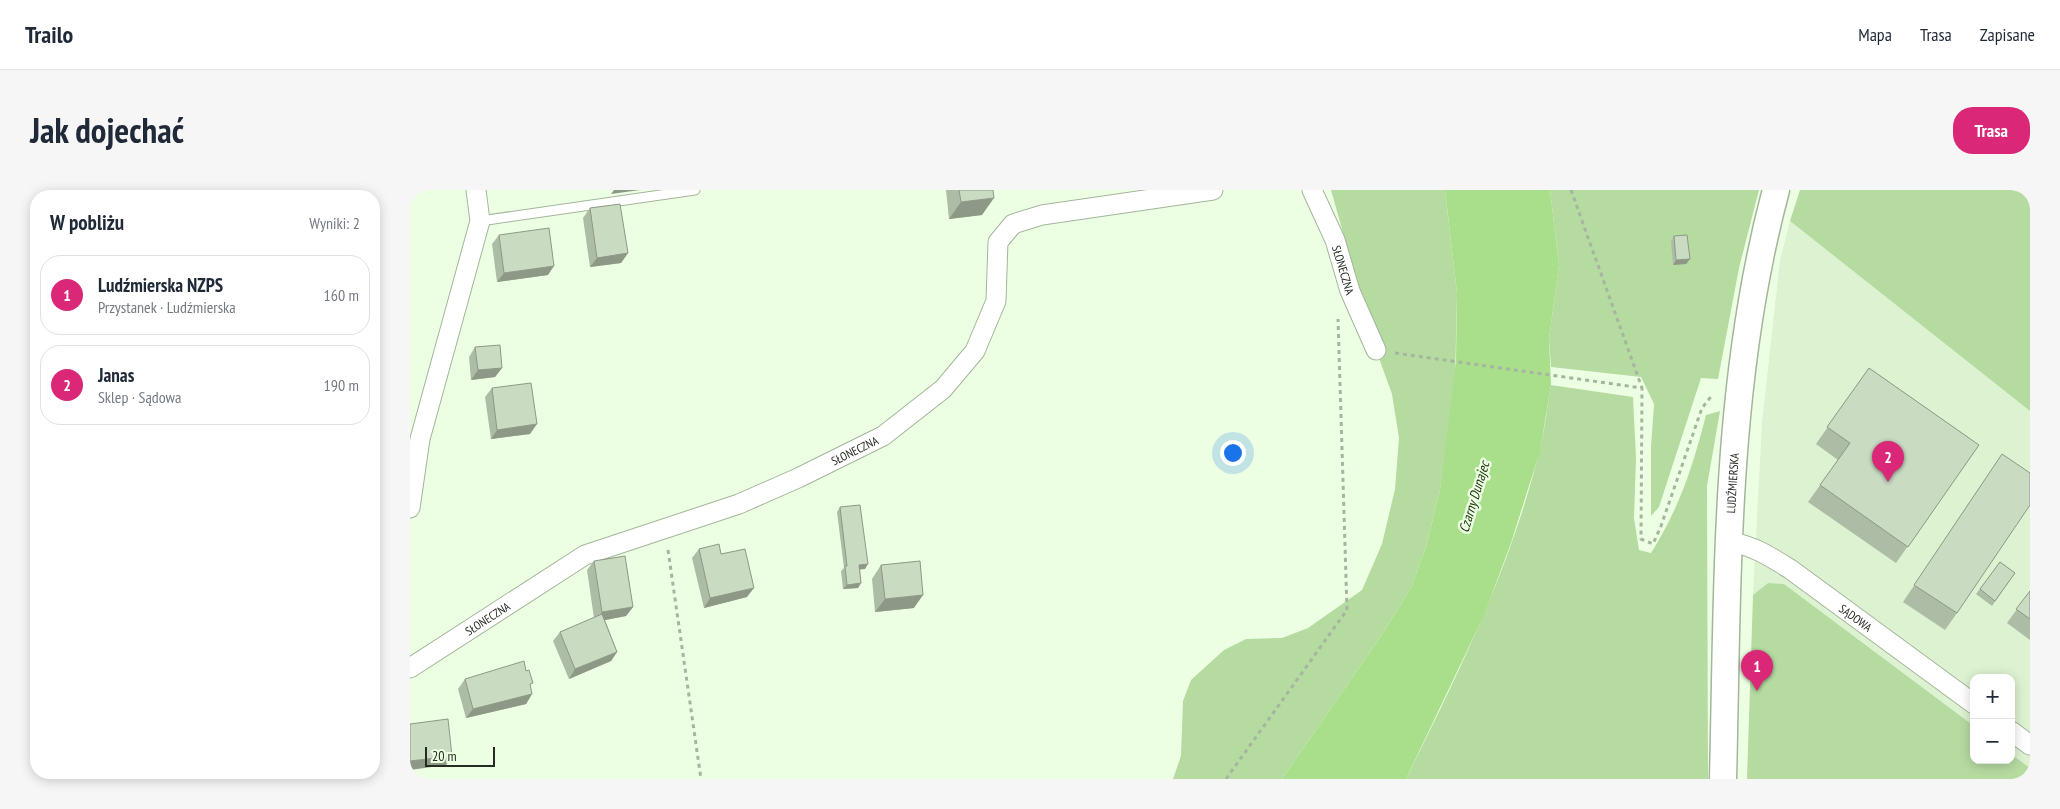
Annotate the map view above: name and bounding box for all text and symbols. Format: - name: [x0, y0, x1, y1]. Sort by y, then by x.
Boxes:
- text: Trailo: [25, 19, 73, 50]
- text: Mapa: [1858, 23, 1892, 46]
- text: Trasa: [1920, 23, 1952, 46]
- text: Zapisane: [1980, 23, 2035, 46]
- text: Jak dojechać: [30, 107, 184, 153]
- button: Trasa: [1953, 107, 2030, 154]
- text: W pobliżu: [50, 209, 124, 236]
- text: Wyniki: 2: [309, 213, 360, 233]
- street label: SŁONECZNA: [1329, 243, 1358, 297]
- text: Ludźmierska NZPS: [98, 273, 223, 297]
- text: 1: [63, 285, 71, 305]
- text: 160 m: [324, 285, 359, 305]
- text: Przystanek · Ludźmierska: [98, 297, 236, 317]
- text: Janas: [98, 363, 134, 387]
- text: 2: [63, 375, 71, 395]
- text: 190 m: [324, 375, 359, 395]
- text: Sklep · Sądowa: [98, 387, 181, 407]
- street label: SŁONECZNA: [829, 432, 881, 468]
- your location: [1220, 440, 1246, 466]
- pin: 2: [1872, 441, 1904, 482]
- street label: LUDŹMIERSKA: [1723, 452, 1741, 514]
- water label: Czarny Dunajec: [1455, 457, 1494, 535]
- street label: SŁONECZNA: [462, 598, 513, 638]
- street label: SĄDOWA: [1837, 600, 1875, 634]
- pin: 1: [1741, 650, 1773, 691]
- map controls: [1970, 674, 2015, 764]
- button: +: [1970, 674, 2015, 719]
- button: −: [1970, 719, 2015, 764]
- scale bar: [425, 744, 495, 767]
- text: 20 m: [432, 747, 457, 765]

